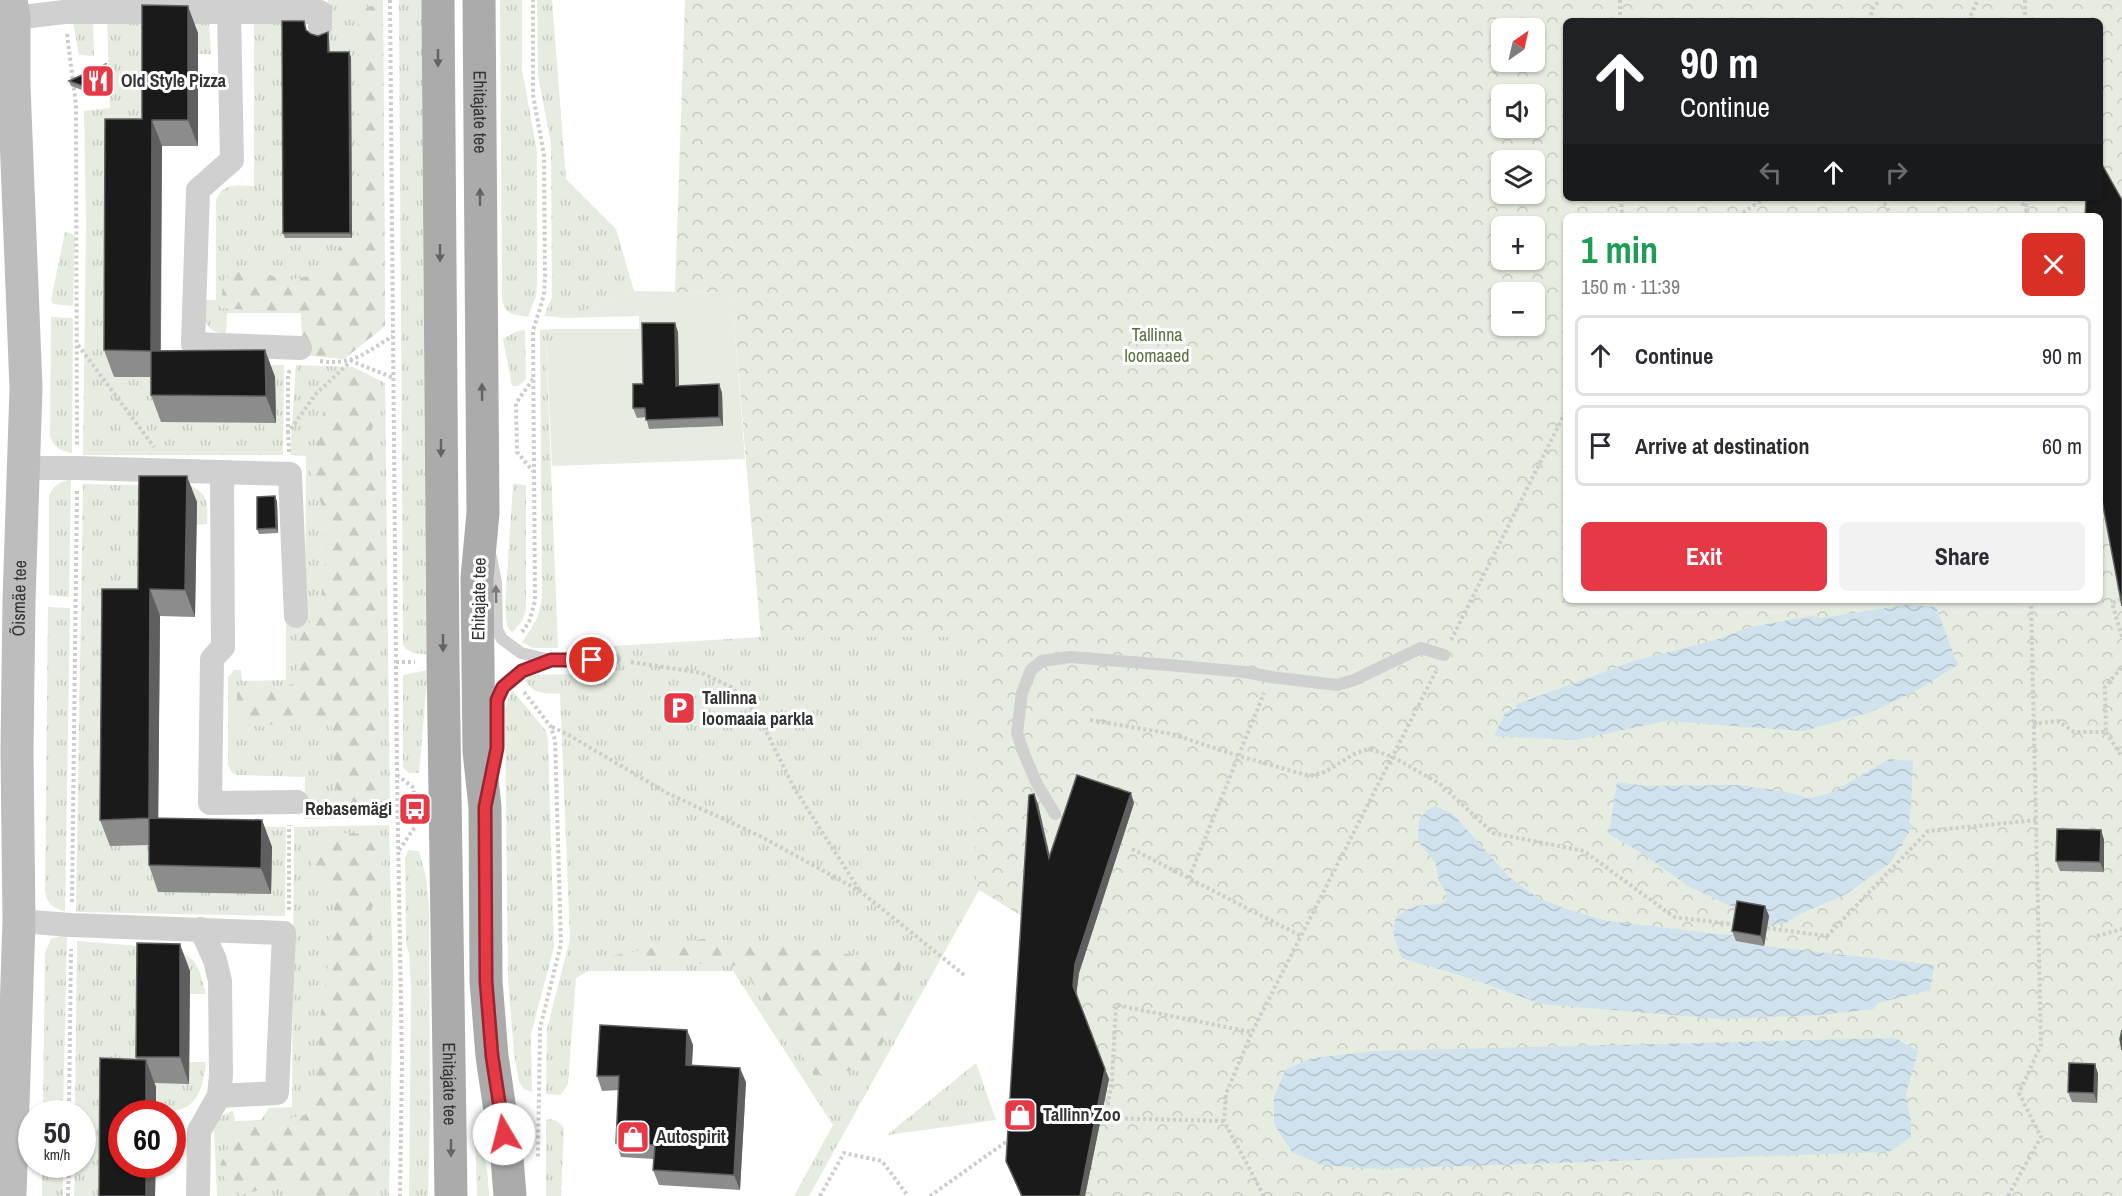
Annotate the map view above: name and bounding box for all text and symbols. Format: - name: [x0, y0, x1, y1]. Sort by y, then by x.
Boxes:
- north arrow: [1491, 18, 1545, 72]
- map controls: [1491, 18, 1545, 336]
- text: 90 m: [1680, 35, 1759, 91]
- icon: ahead: [1581, 42, 1659, 120]
- one-way arrow: [433, 49, 443, 68]
- restaurant icon: Old Style Pizza: [80, 63, 116, 99]
- place label: Old Style Pizza: [121, 68, 227, 93]
- street label: Ehitajate tee: [468, 70, 493, 154]
- button: sound: [1491, 84, 1545, 138]
- text: Continue: [1680, 89, 1770, 125]
- button: layers: [1491, 150, 1545, 204]
- icon: left: [1754, 156, 1787, 189]
- icon: ahead: [1817, 156, 1850, 189]
- icon: right: [1880, 156, 1913, 189]
- one-way arrow: [475, 187, 485, 206]
- button: +: [1491, 216, 1545, 270]
- text: 1 min: [1581, 226, 1658, 274]
- button: close: [2022, 233, 2085, 296]
- one-way arrow: [435, 244, 445, 263]
- text: 150 m · 11:39: [1581, 273, 1680, 300]
- button: −: [1491, 282, 1545, 336]
- park label: Tallinna loomaaed: [1125, 322, 1189, 368]
- icon: ahead: [1584, 339, 1617, 372]
- text: Continue: [1635, 341, 1713, 371]
- text: 90 m: [2042, 341, 2082, 371]
- one-way arrow: [477, 382, 487, 401]
- icon: arrive: [1584, 429, 1617, 462]
- text: Arrive at destination: [1635, 431, 1809, 461]
- text: 60 m: [2042, 431, 2082, 461]
- one-way arrow: [436, 439, 446, 458]
- button: Exit: [1581, 522, 1827, 591]
- button: Share: [1839, 522, 2085, 591]
- street label: Ehitajate tee: [465, 557, 492, 641]
- street label: Õismäe tee: [6, 560, 32, 637]
- one-way arrow: [492, 585, 501, 604]
- one-way arrow: [438, 634, 448, 653]
- pin: [566, 634, 617, 685]
- icon: arrive: [575, 643, 608, 676]
- place label: Tallinna loomaaia parkla: [702, 685, 814, 731]
- parking icon: Tallinna loomaaia parkla: [661, 690, 697, 726]
- bus stop icon: Rebasemägi: [397, 791, 433, 827]
- place label: Rebasemägi: [305, 796, 392, 821]
- street label: Ehitajate tee: [437, 1042, 463, 1126]
- shop icon: Tallinn Zoo: [1002, 1097, 1038, 1133]
- speed limit sign: 60: [108, 1100, 186, 1178]
- position arrow: [472, 1102, 536, 1166]
- place label: Tallinn Zoo: [1043, 1102, 1121, 1127]
- text: 50: [43, 1112, 71, 1152]
- shop icon: Autospirit: [615, 1119, 651, 1155]
- place label: Autospirit: [656, 1124, 726, 1149]
- one-way arrow: [446, 1139, 456, 1158]
- text: km/h: [44, 1144, 70, 1165]

